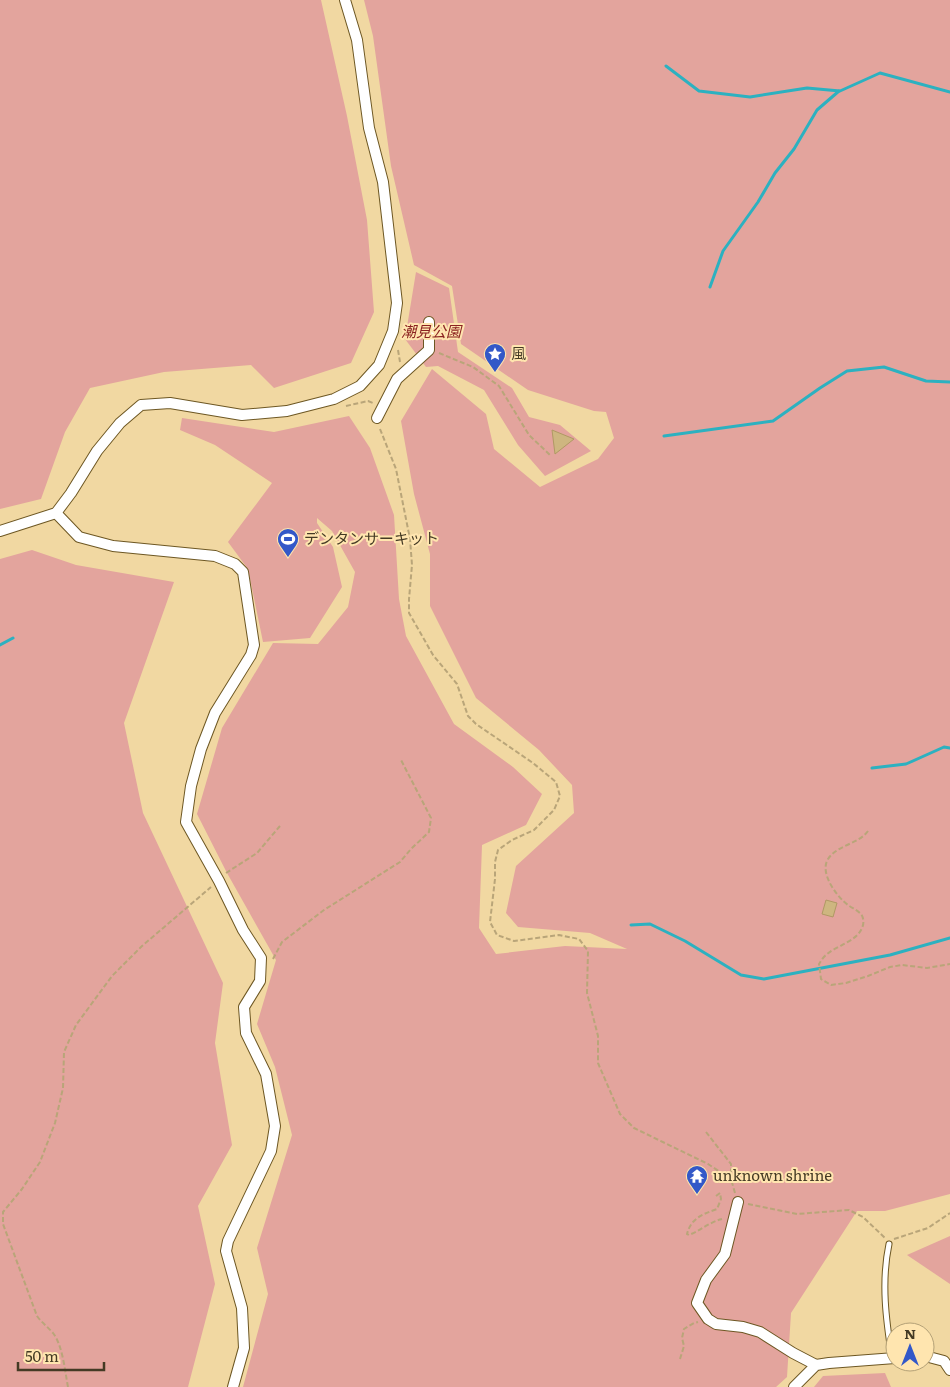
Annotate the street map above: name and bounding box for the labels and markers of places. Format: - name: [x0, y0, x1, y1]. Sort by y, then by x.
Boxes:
- place label: 風: [511, 341, 526, 364]
- place icon: 風: [483, 342, 507, 373]
- place label: デンタンサーキット: [304, 526, 439, 549]
- sports icon: デンタンサーキット: [276, 527, 300, 558]
- place label: unknown shrine: [713, 1163, 832, 1186]
- temple icon: unknown shrine: [685, 1164, 709, 1195]

